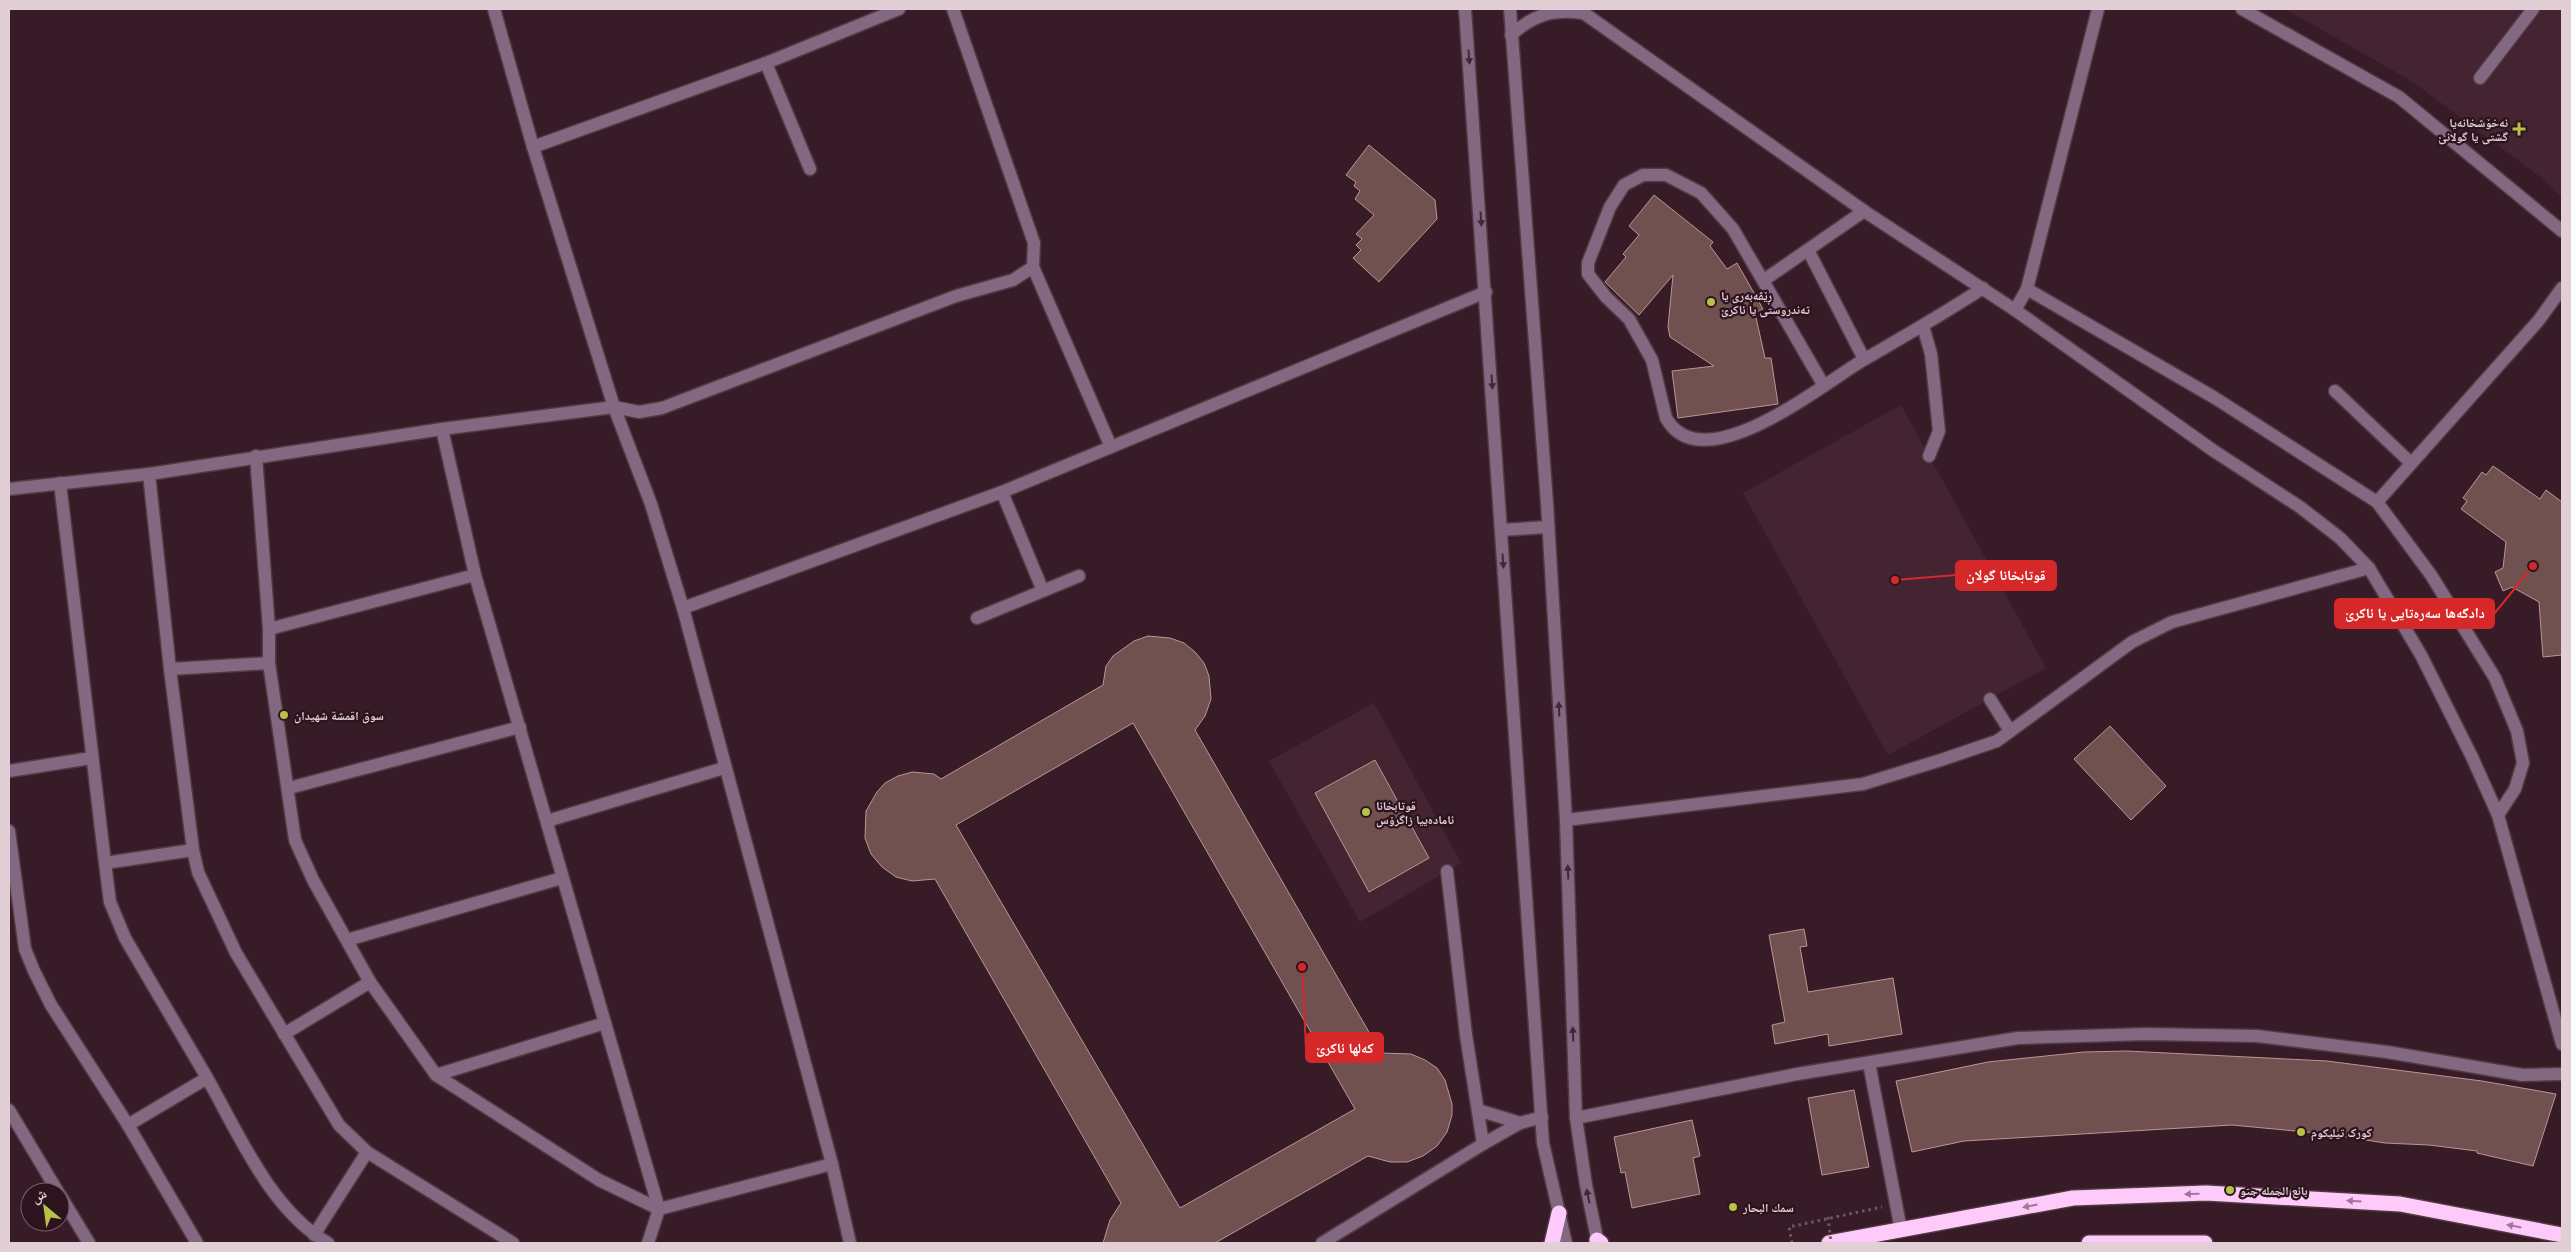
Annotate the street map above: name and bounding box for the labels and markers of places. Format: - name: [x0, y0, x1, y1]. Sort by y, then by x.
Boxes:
- place label: نەخۆشخانەیا گشتی یا گولانێ: [2438, 115, 2509, 145]
- marker: نەخۆشخانەیا گشتی یا گولانێ: [2512, 122, 2526, 136]
- place label: ڕێڤەبەری یا تەندروستی یا ئاکرێ: [1721, 288, 1811, 318]
- marker: ڕێڤەبەری یا تەندروستی یا ئاکرێ: [1705, 296, 1717, 308]
- callout: قوتابخانا گولان: [1956, 561, 2056, 590]
- callout: دادگەها سەرەتایی یا ئاکرێ: [2335, 599, 2494, 628]
- place label: سوق اقمشة شهيدان: [294, 708, 384, 724]
- marker: سوق اقمشة شهيدان: [278, 709, 290, 721]
- place label: قوتابخانا ئامادەییا زاگرۆس: [1376, 798, 1454, 828]
- marker: قوتابخانا ئامادەییا زاگرۆس: [1360, 806, 1372, 818]
- callout: کەلها ئاکرێ: [1306, 1033, 1383, 1062]
- place label: کورک تيليكوم: [2311, 1125, 2373, 1141]
- marker: کورک تيليكوم: [2295, 1126, 2307, 1138]
- place label: بائع الجملە جتو: [2240, 1183, 2308, 1199]
- marker: بائع الجملە جتو: [2224, 1184, 2236, 1196]
- place label: سمك البحار: [1742, 1200, 1794, 1215]
- marker: سمك البحار: [1727, 1201, 1739, 1213]

